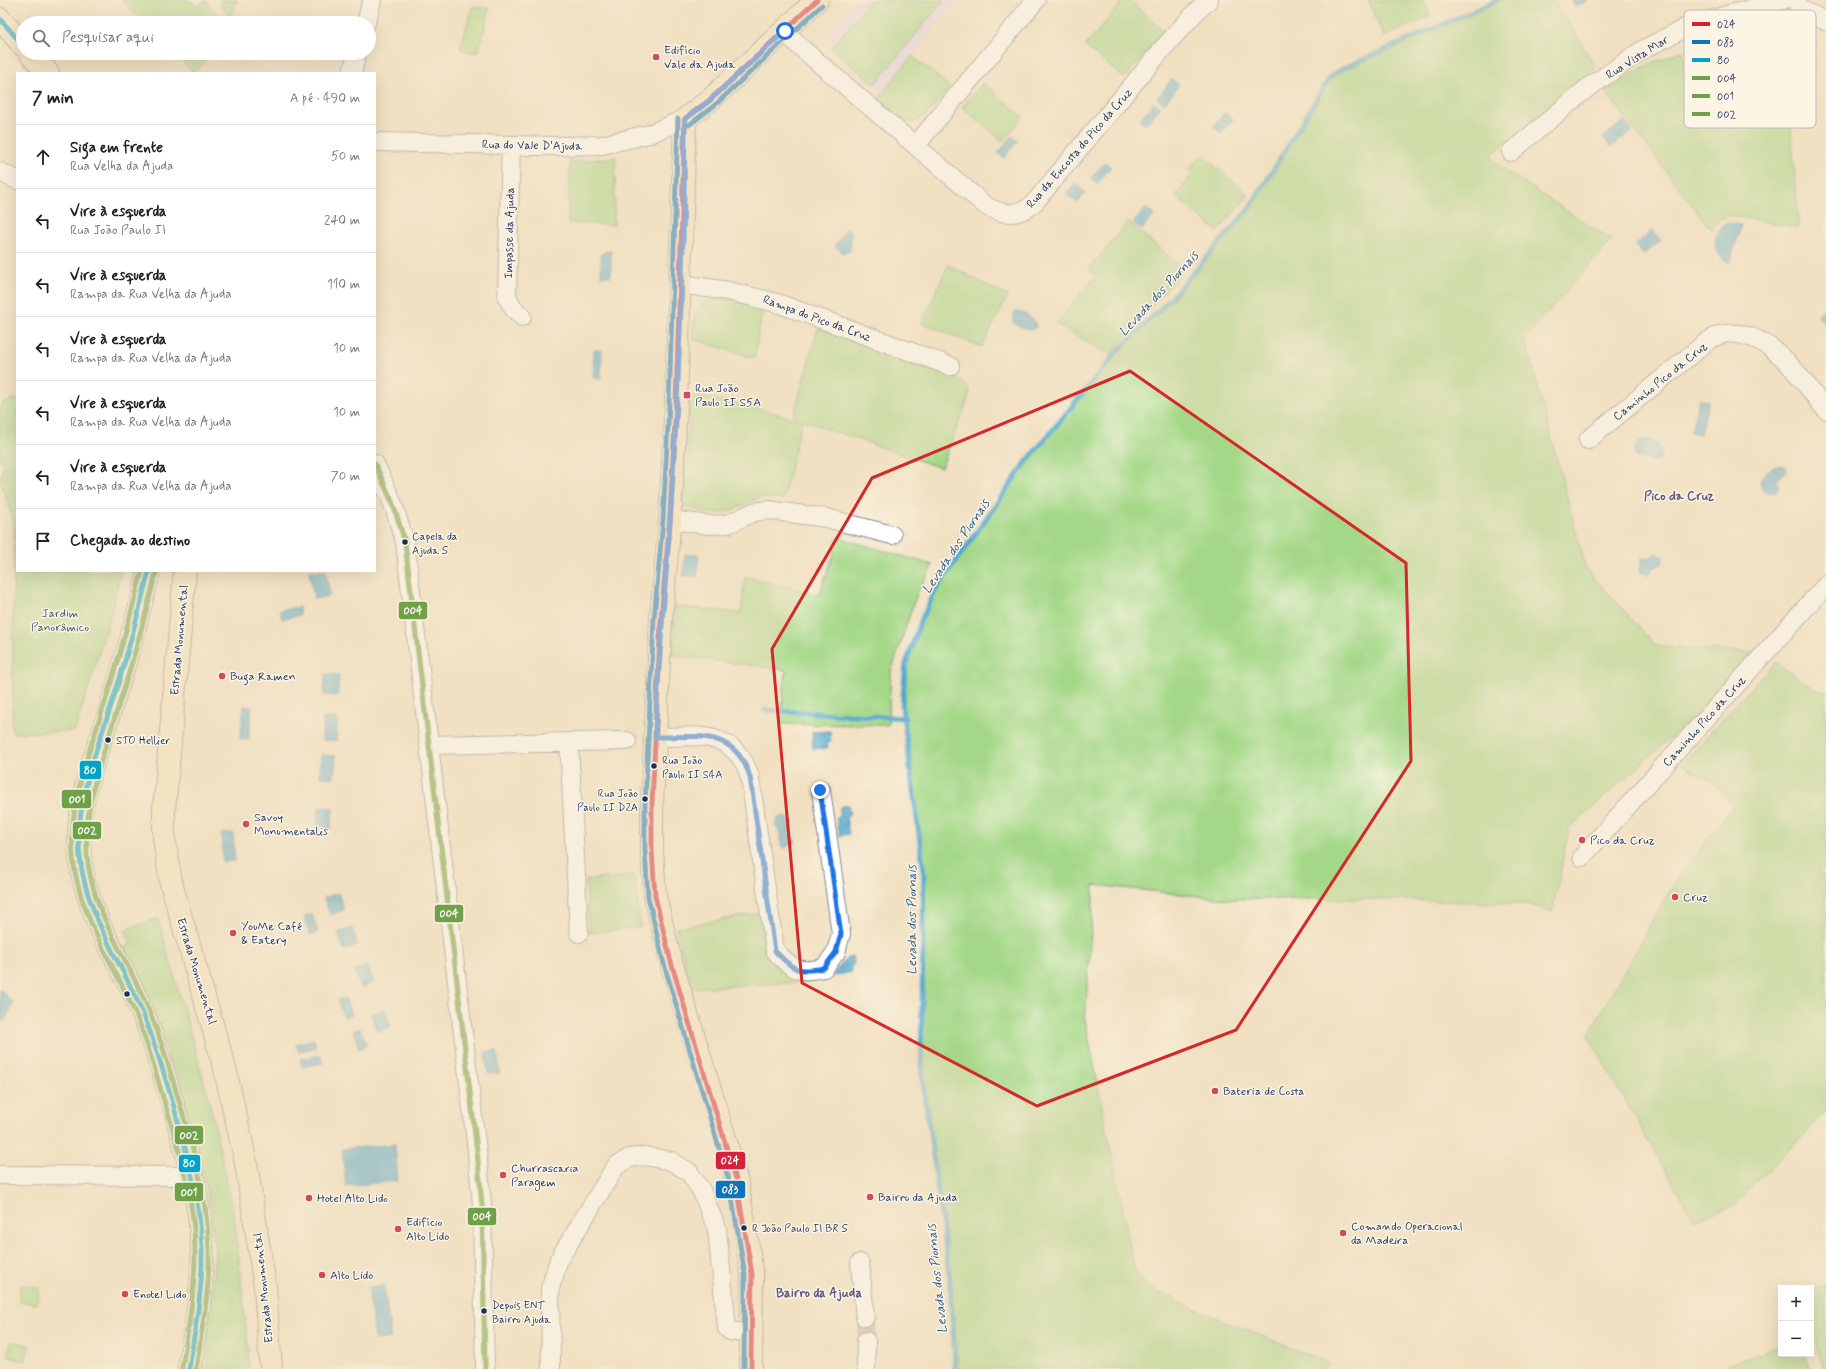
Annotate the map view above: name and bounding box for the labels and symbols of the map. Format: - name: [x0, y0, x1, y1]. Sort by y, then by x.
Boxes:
- legend: [1684, 10, 1816, 128]
- text: 024: [1717, 18, 1736, 32]
- route start: [776, 22, 794, 40]
- street label: Rua Vista Mar: [1603, 32, 1672, 83]
- text: 083: [1717, 36, 1734, 50]
- place label: Edifício Vale da Ajuda: [664, 43, 736, 73]
- marker: Edifício Vale da Ajuda: [651, 52, 661, 62]
- text: 80: [1717, 54, 1730, 68]
- text: 004: [1717, 72, 1736, 86]
- street label: Rua da Encosta do Pico da Cruz: [1023, 85, 1136, 212]
- text: 001: [1717, 90, 1734, 104]
- text: 002: [1717, 108, 1736, 122]
- street label: Rua do Vale D'Ajuda: [482, 137, 583, 155]
- street label: Impasse da Ajuda: [501, 187, 519, 279]
- water label: Levada dos Piornais: [1115, 247, 1204, 340]
- street label: Rampa do Pico da Cruz: [761, 292, 873, 346]
- street label: Caminho Pico da Cruz: [1610, 339, 1711, 425]
- place label: Rua João Paulo II S5A: [695, 381, 761, 411]
- marker: Rua João Paulo II S5A: [682, 390, 692, 400]
- district label: Pico da Cruz: [1644, 488, 1714, 505]
- water label: Levada dos Piornais: [918, 495, 995, 597]
- place label: Capela da Ajuda S: [412, 530, 458, 558]
- marker: Capela da Ajuda S: [400, 537, 410, 547]
- street label: Estrada Monumental: [167, 584, 193, 696]
- line badge: 004: [398, 601, 428, 620]
- text: 004: [404, 604, 423, 618]
- park label: Jardim Panorâmico: [31, 606, 89, 636]
- place label: Buga Ramen: [230, 669, 295, 686]
- marker: Buga Ramen: [217, 671, 227, 681]
- street label: Caminho Pico da Cruz: [1660, 673, 1750, 770]
- place label: STO Hellier: [116, 734, 170, 748]
- marker: STO Hellier: [103, 735, 113, 745]
- place label: Rua João Paulo II S4A: [662, 754, 722, 782]
- line badge: 80: [79, 760, 102, 780]
- marker: Rua João Paulo II S4A: [649, 761, 659, 771]
- text: 80: [84, 764, 96, 778]
- route end: [811, 781, 829, 799]
- place label: Rua João Paulo II D2A: [577, 787, 638, 815]
- line badge: 001: [61, 789, 92, 809]
- text: 001: [69, 793, 85, 807]
- marker: Rua João Paulo II D2A: [640, 794, 650, 804]
- place label: Savoy Monumentalis: [254, 810, 329, 840]
- marker: Savoy Monumentalis: [241, 819, 251, 829]
- line badge: 002: [72, 821, 102, 840]
- text: 002: [78, 824, 97, 838]
- place label: Pico da Cruz: [1590, 833, 1655, 849]
- marker: Pico da Cruz: [1577, 835, 1587, 845]
- water label: Levada dos Piornais: [904, 863, 921, 975]
- place label: Cruz: [1683, 890, 1708, 906]
- marker: Cruz: [1670, 892, 1680, 902]
- line badge: 004: [434, 904, 464, 923]
- text: 004: [440, 907, 459, 921]
- street label: Estrada Monumental: [172, 916, 220, 1027]
- place label: YouMe Café & Eatery: [241, 919, 302, 949]
- marker: YouMe Café & Eatery: [228, 928, 238, 938]
- unlabelled marker: [122, 989, 132, 999]
- place label: Bateria de Costa: [1223, 1084, 1304, 1100]
- marker: Bateria de Costa: [1210, 1086, 1220, 1096]
- line badge: 002: [174, 1125, 204, 1145]
- text: 002: [180, 1129, 199, 1143]
- line badge: 024: [715, 1151, 746, 1170]
- line badge: 80: [178, 1154, 201, 1173]
- text: 024: [721, 1154, 740, 1168]
- text: 80: [183, 1157, 195, 1171]
- place label: Churrascaria Paragem: [511, 1161, 578, 1191]
- marker: Churrascaria Paragem: [498, 1170, 508, 1180]
- line badge: 083: [715, 1180, 746, 1199]
- line badge: 001: [174, 1182, 204, 1202]
- text: 083: [722, 1183, 739, 1197]
- text: 001: [181, 1186, 197, 1200]
- place label: Bairro da Ajuda: [878, 1190, 958, 1206]
- place label: Hotel Alto Lido: [317, 1191, 388, 1207]
- marker: Bairro da Ajuda: [865, 1192, 875, 1202]
- marker: Hotel Alto Lido: [304, 1193, 314, 1203]
- line badge: 004: [467, 1207, 497, 1226]
- text: 004: [473, 1210, 492, 1224]
- place label: Edifício Alto Lido: [406, 1215, 449, 1245]
- place label: Comando Operacional da Madeira: [1351, 1219, 1463, 1249]
- water label: Levada dos Piornais: [923, 1221, 952, 1334]
- place label: R João Paulo II BR S: [752, 1222, 848, 1236]
- marker: R João Paulo II BR S: [739, 1223, 749, 1233]
- marker: Edifício Alto Lido: [393, 1224, 403, 1234]
- marker: Comando Operacional da Madeira: [1338, 1228, 1348, 1238]
- street label: Estrada Monumental: [250, 1232, 278, 1344]
- place label: Alto Lido: [330, 1268, 373, 1284]
- marker: Alto Lido: [317, 1270, 327, 1280]
- district label: Bairro da Ajuda: [776, 1285, 862, 1302]
- place label: Enotel Lido: [133, 1287, 187, 1303]
- marker: Enotel Lido: [120, 1289, 130, 1299]
- place label: Depois ENT Bairro Ajuda: [492, 1299, 551, 1327]
- marker: Depois ENT Bairro Ajuda: [479, 1306, 489, 1316]

